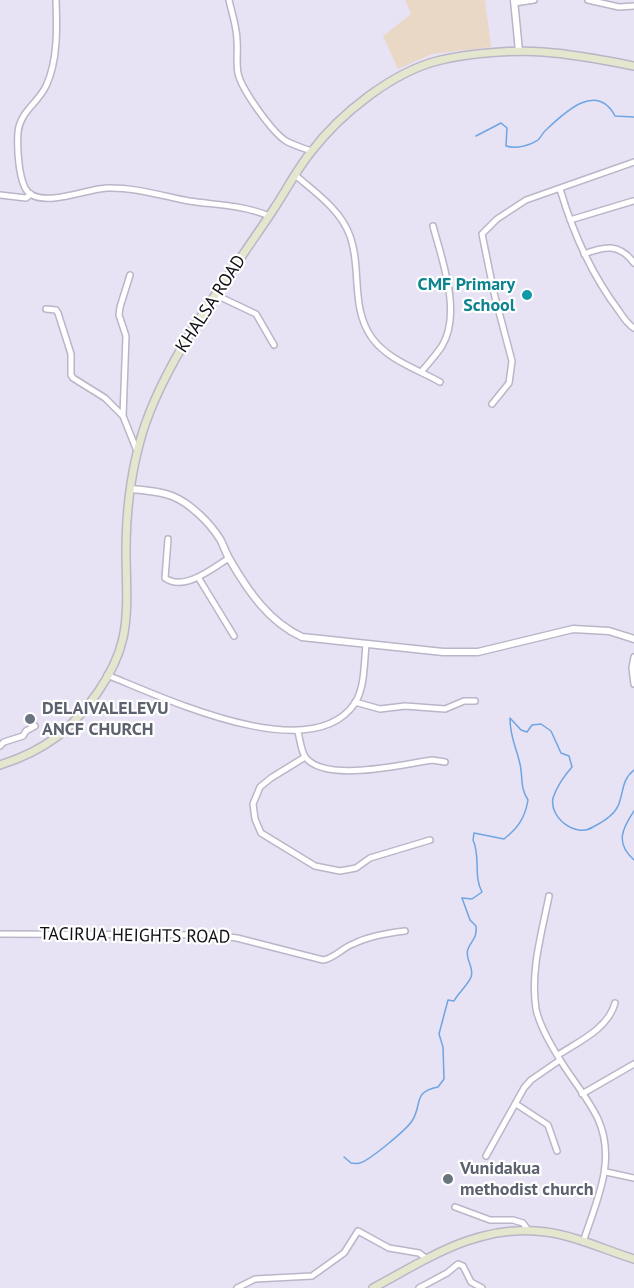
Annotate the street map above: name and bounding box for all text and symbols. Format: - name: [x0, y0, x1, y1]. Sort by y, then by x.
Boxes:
- street label: KHALSA ROAD: [171, 251, 251, 357]
- place label: CMF Primary School: [418, 274, 515, 316]
- marker: CMF Primary School: [520, 288, 534, 302]
- place label: DELAIVALELEVU ANCF CHURCH: [42, 698, 168, 740]
- marker: DELAIVALELEVU ANCF CHURCH: [23, 712, 37, 726]
- street label: TACIRUA HEIGHTS ROAD: [39, 924, 231, 948]
- place label: Vunidakua methodist church: [460, 1158, 594, 1200]
- marker: Vunidakua methodist church: [441, 1172, 455, 1186]

